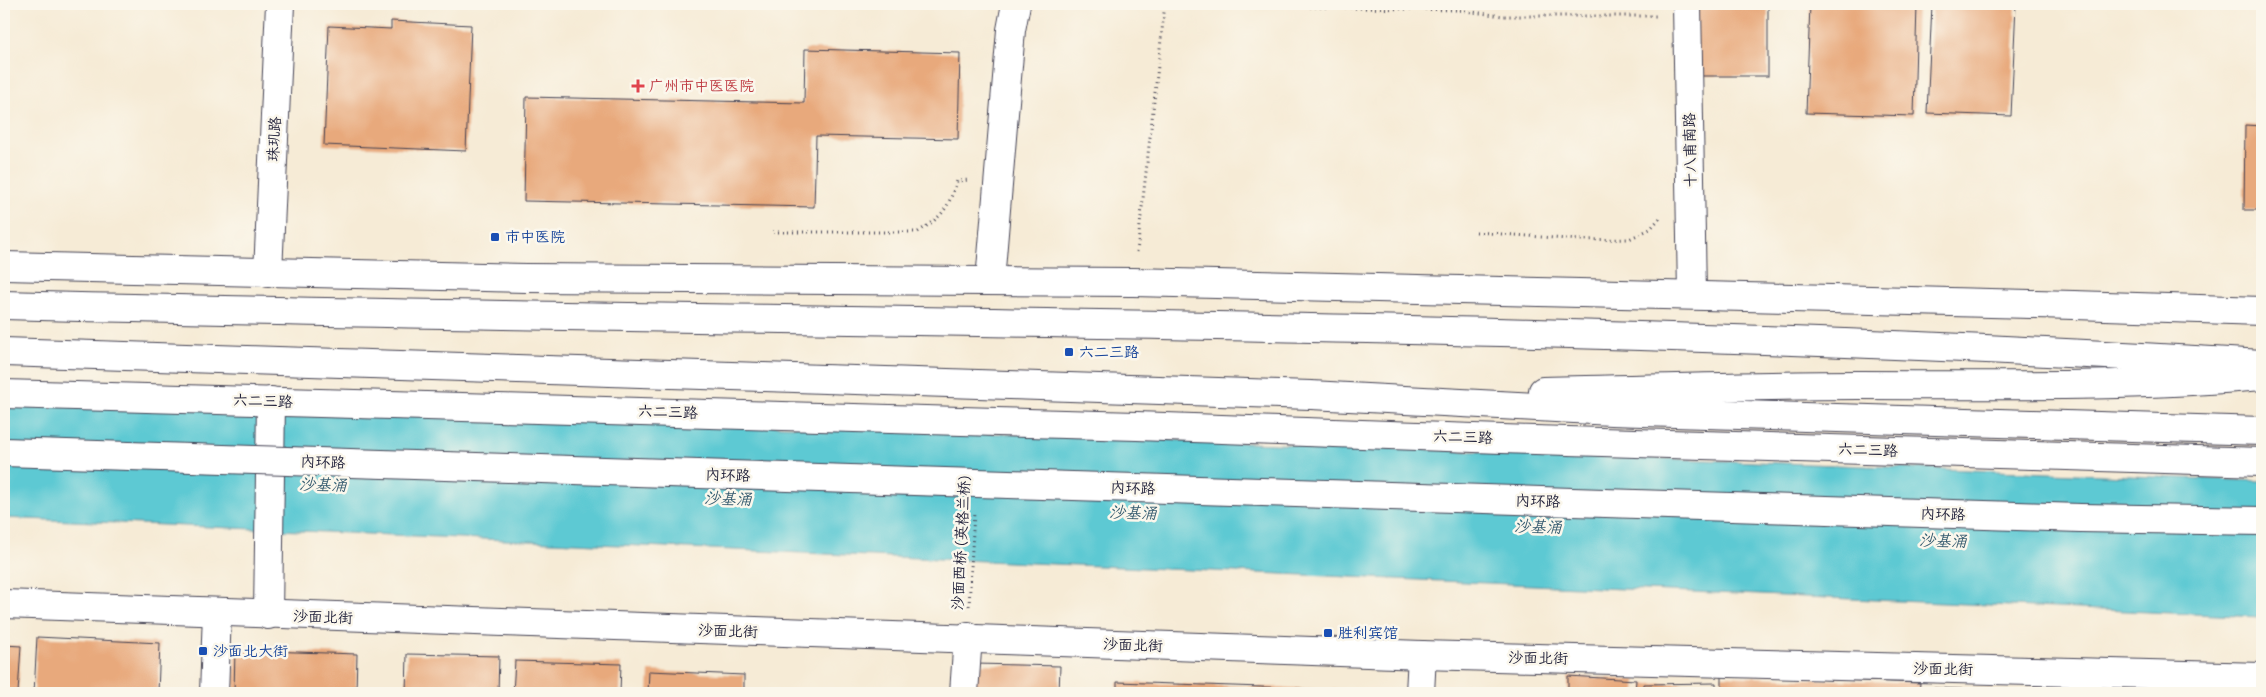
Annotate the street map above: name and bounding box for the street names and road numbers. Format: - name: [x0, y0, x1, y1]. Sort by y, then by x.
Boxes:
- street label: 十八甫南路: [1678, 112, 1700, 188]
- street label: 珠玑路: [262, 116, 284, 162]
- street label: 六二三路: [233, 389, 293, 411]
- street label: 六二三路: [638, 400, 698, 422]
- street label: 六二三路: [1433, 425, 1493, 447]
- street label: 六二三路: [1838, 438, 1898, 460]
- street label: 内环路: [300, 450, 346, 472]
- street label: 内环路: [705, 463, 751, 485]
- street label: 沙面西桥 (英格兰桥): [946, 475, 974, 611]
- street label: 内环路: [1110, 476, 1156, 498]
- street label: 内环路: [1515, 489, 1561, 511]
- street label: 内环路: [1920, 502, 1966, 524]
- street label: 沙面北街: [293, 605, 353, 627]
- street label: 沙面北街: [698, 619, 758, 641]
- street label: 沙面北街: [1103, 633, 1163, 655]
- street label: 沙面北街: [1508, 646, 1568, 668]
- street label: 沙面北街: [1913, 657, 1973, 679]

